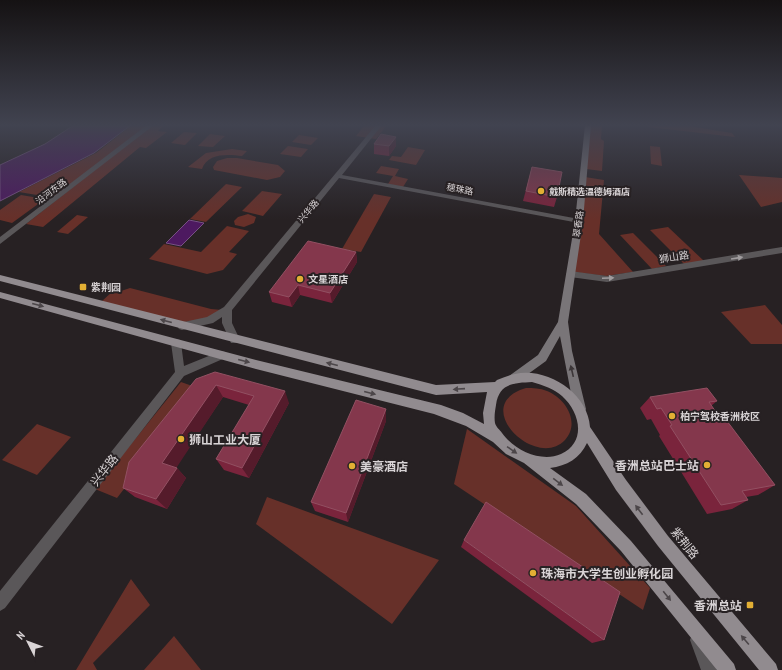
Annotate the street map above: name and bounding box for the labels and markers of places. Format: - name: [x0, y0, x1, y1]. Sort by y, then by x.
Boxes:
- marker: 戴斯精选温德姆酒店: [536, 186, 546, 196]
- place label: 戴斯精选温德姆酒店: [549, 186, 630, 197]
- place label: 文星酒店: [308, 273, 348, 286]
- marker: 文星酒店: [295, 274, 305, 284]
- place label: 紫荆园: [91, 281, 121, 294]
- marker: 紫荆园: [78, 282, 88, 292]
- place label: 柏宁驾校香洲校区: [680, 410, 760, 423]
- marker: 柏宁驾校香洲校区: [667, 411, 677, 421]
- place label: 狮山工业大厦: [189, 432, 261, 447]
- marker: 狮山工业大厦: [176, 434, 186, 444]
- place label: 香洲总站巴士站: [615, 458, 699, 473]
- place label: 美豪酒店: [360, 459, 408, 474]
- marker: 香洲总站巴士站: [702, 460, 712, 470]
- marker: 美豪酒店: [347, 461, 357, 471]
- place label: 珠海市大学生创业孵化园: [541, 566, 673, 581]
- marker: 珠海市大学生创业孵化园: [528, 568, 538, 578]
- place label: 香洲总站: [694, 598, 742, 613]
- marker: 香洲总站: [745, 600, 755, 610]

